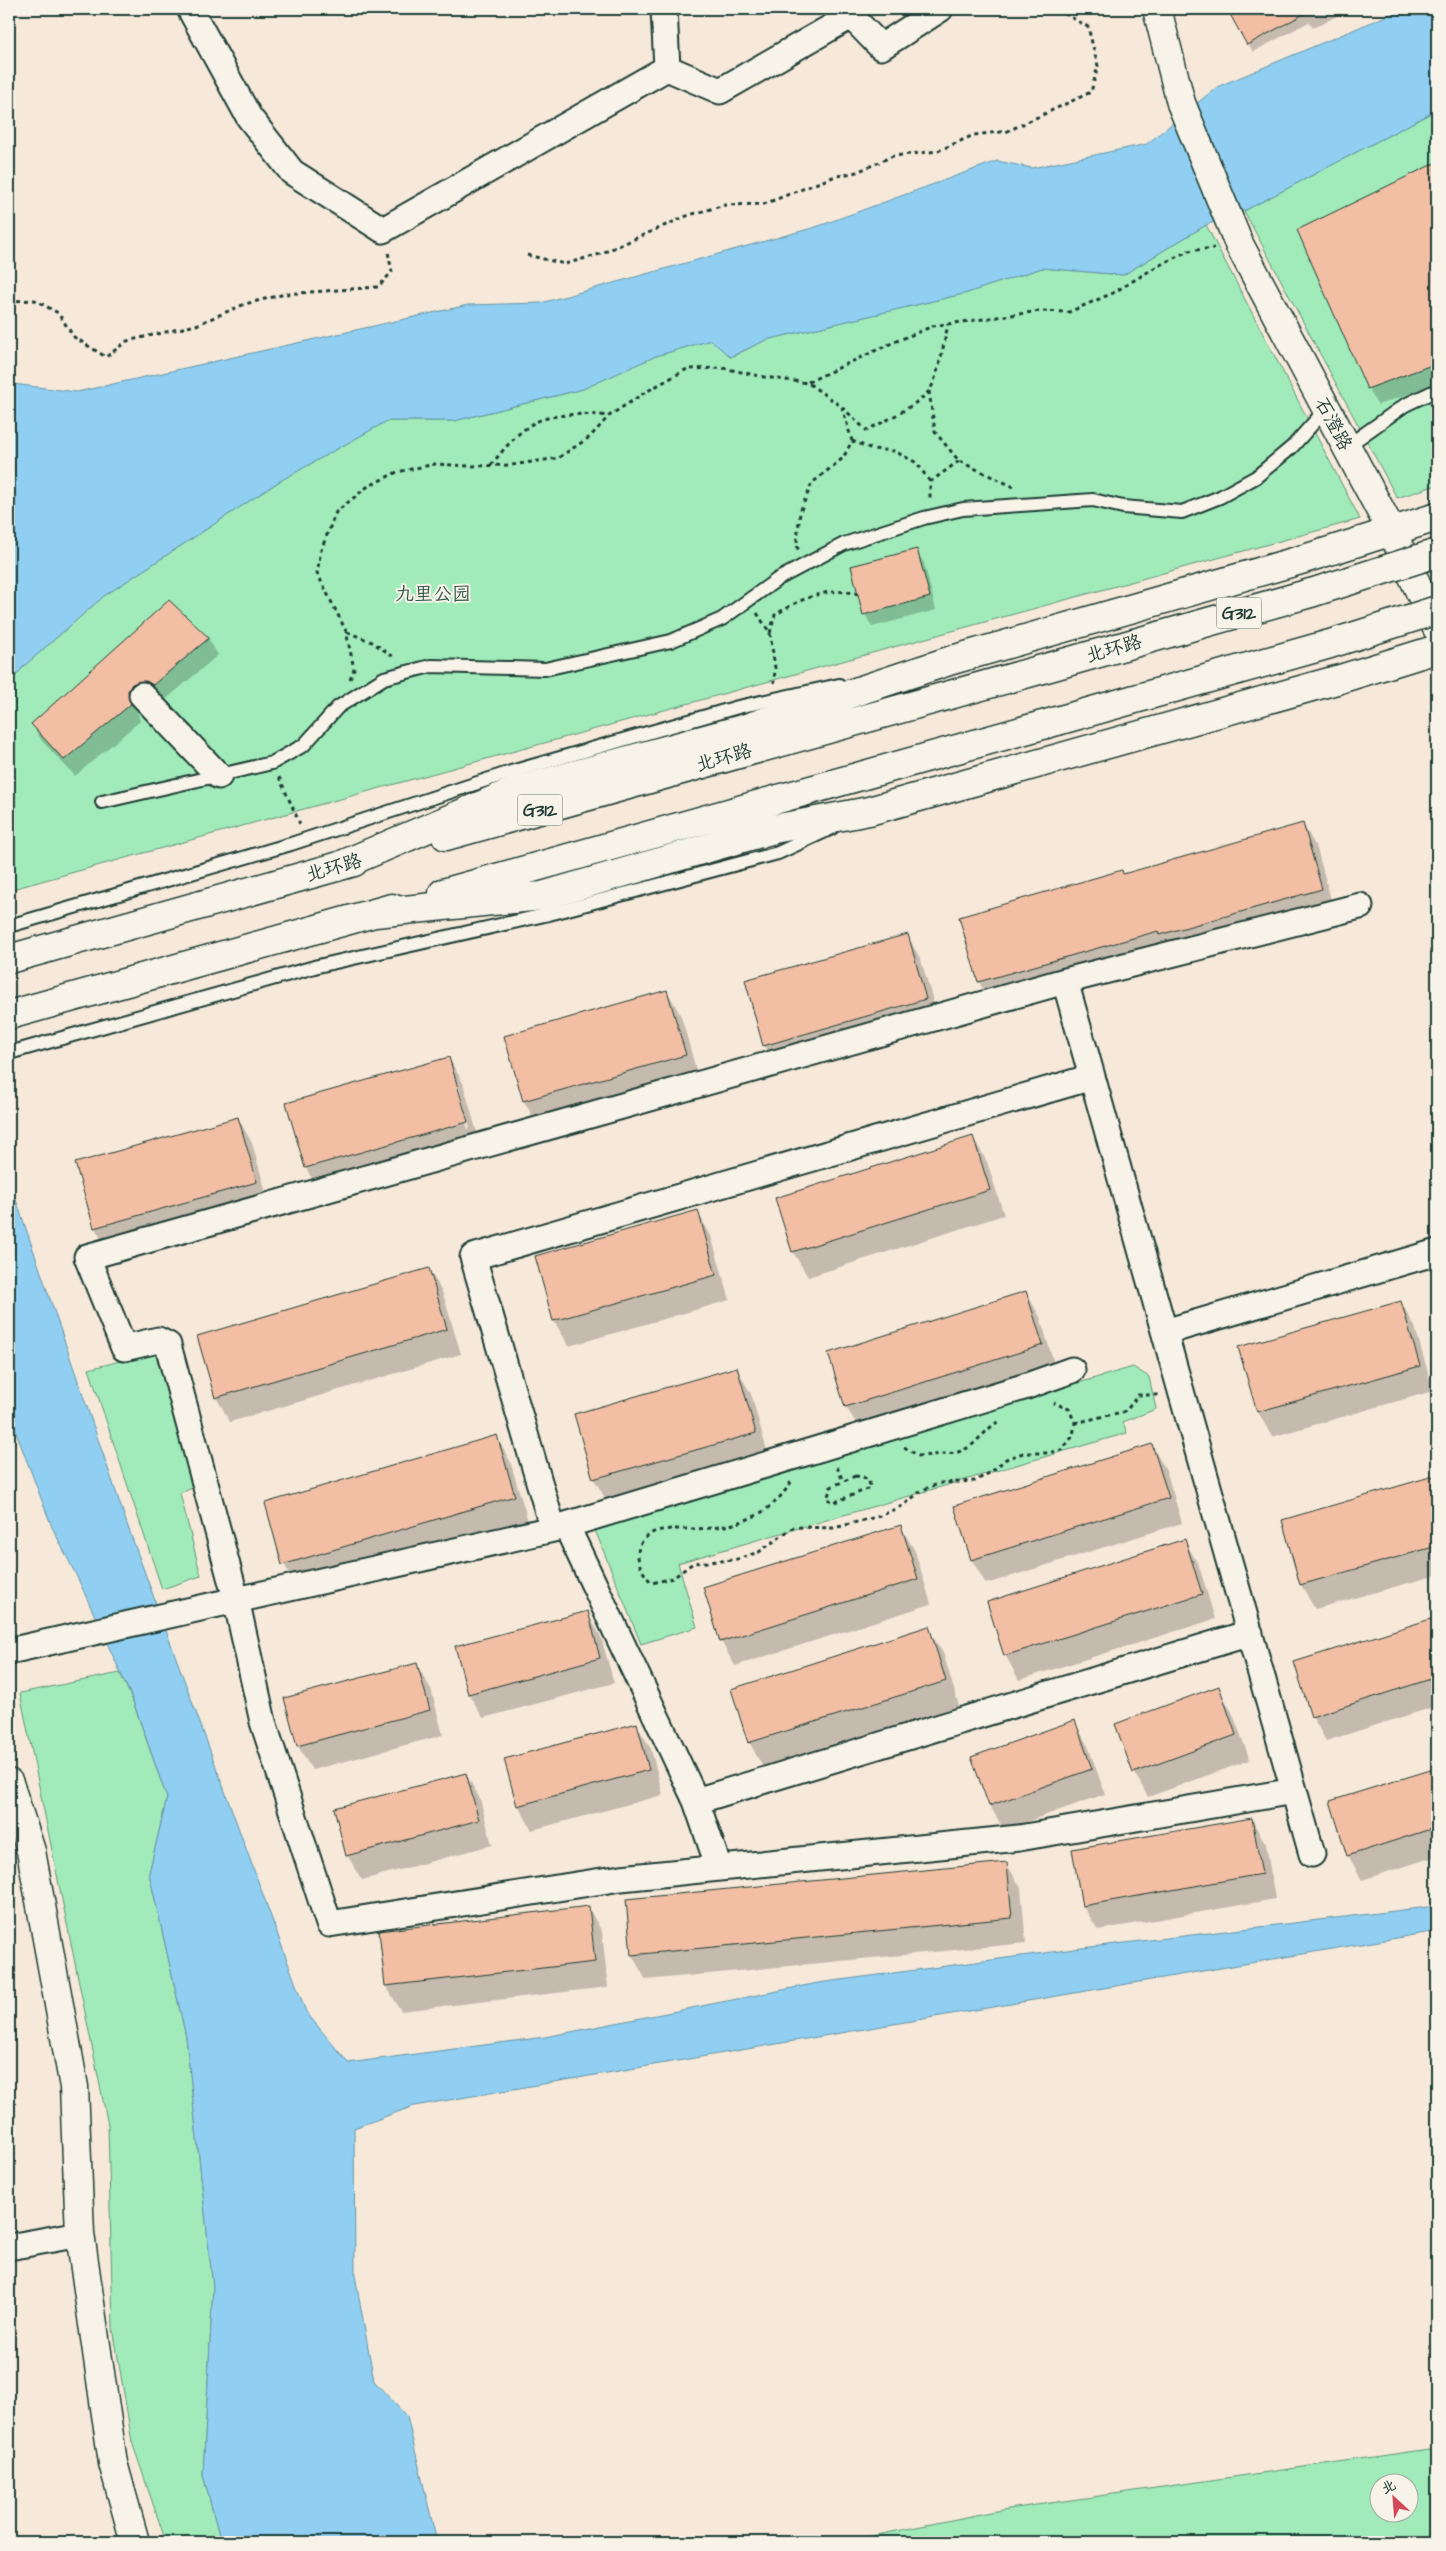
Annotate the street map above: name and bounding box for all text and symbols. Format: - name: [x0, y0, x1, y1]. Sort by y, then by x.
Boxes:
- street label: 石澄路: [1308, 392, 1358, 456]
- park label: 九里公园: [395, 581, 471, 608]
- road number: G312: [1216, 598, 1262, 628]
- street label: 北环路: [1083, 628, 1145, 670]
- street label: 北环路: [693, 737, 755, 779]
- road number: G312: [518, 794, 562, 826]
- street label: 北环路: [303, 847, 365, 889]
- north arrow: [1368, 2474, 1418, 2524]
- text: 北: [1378, 2475, 1399, 2499]

